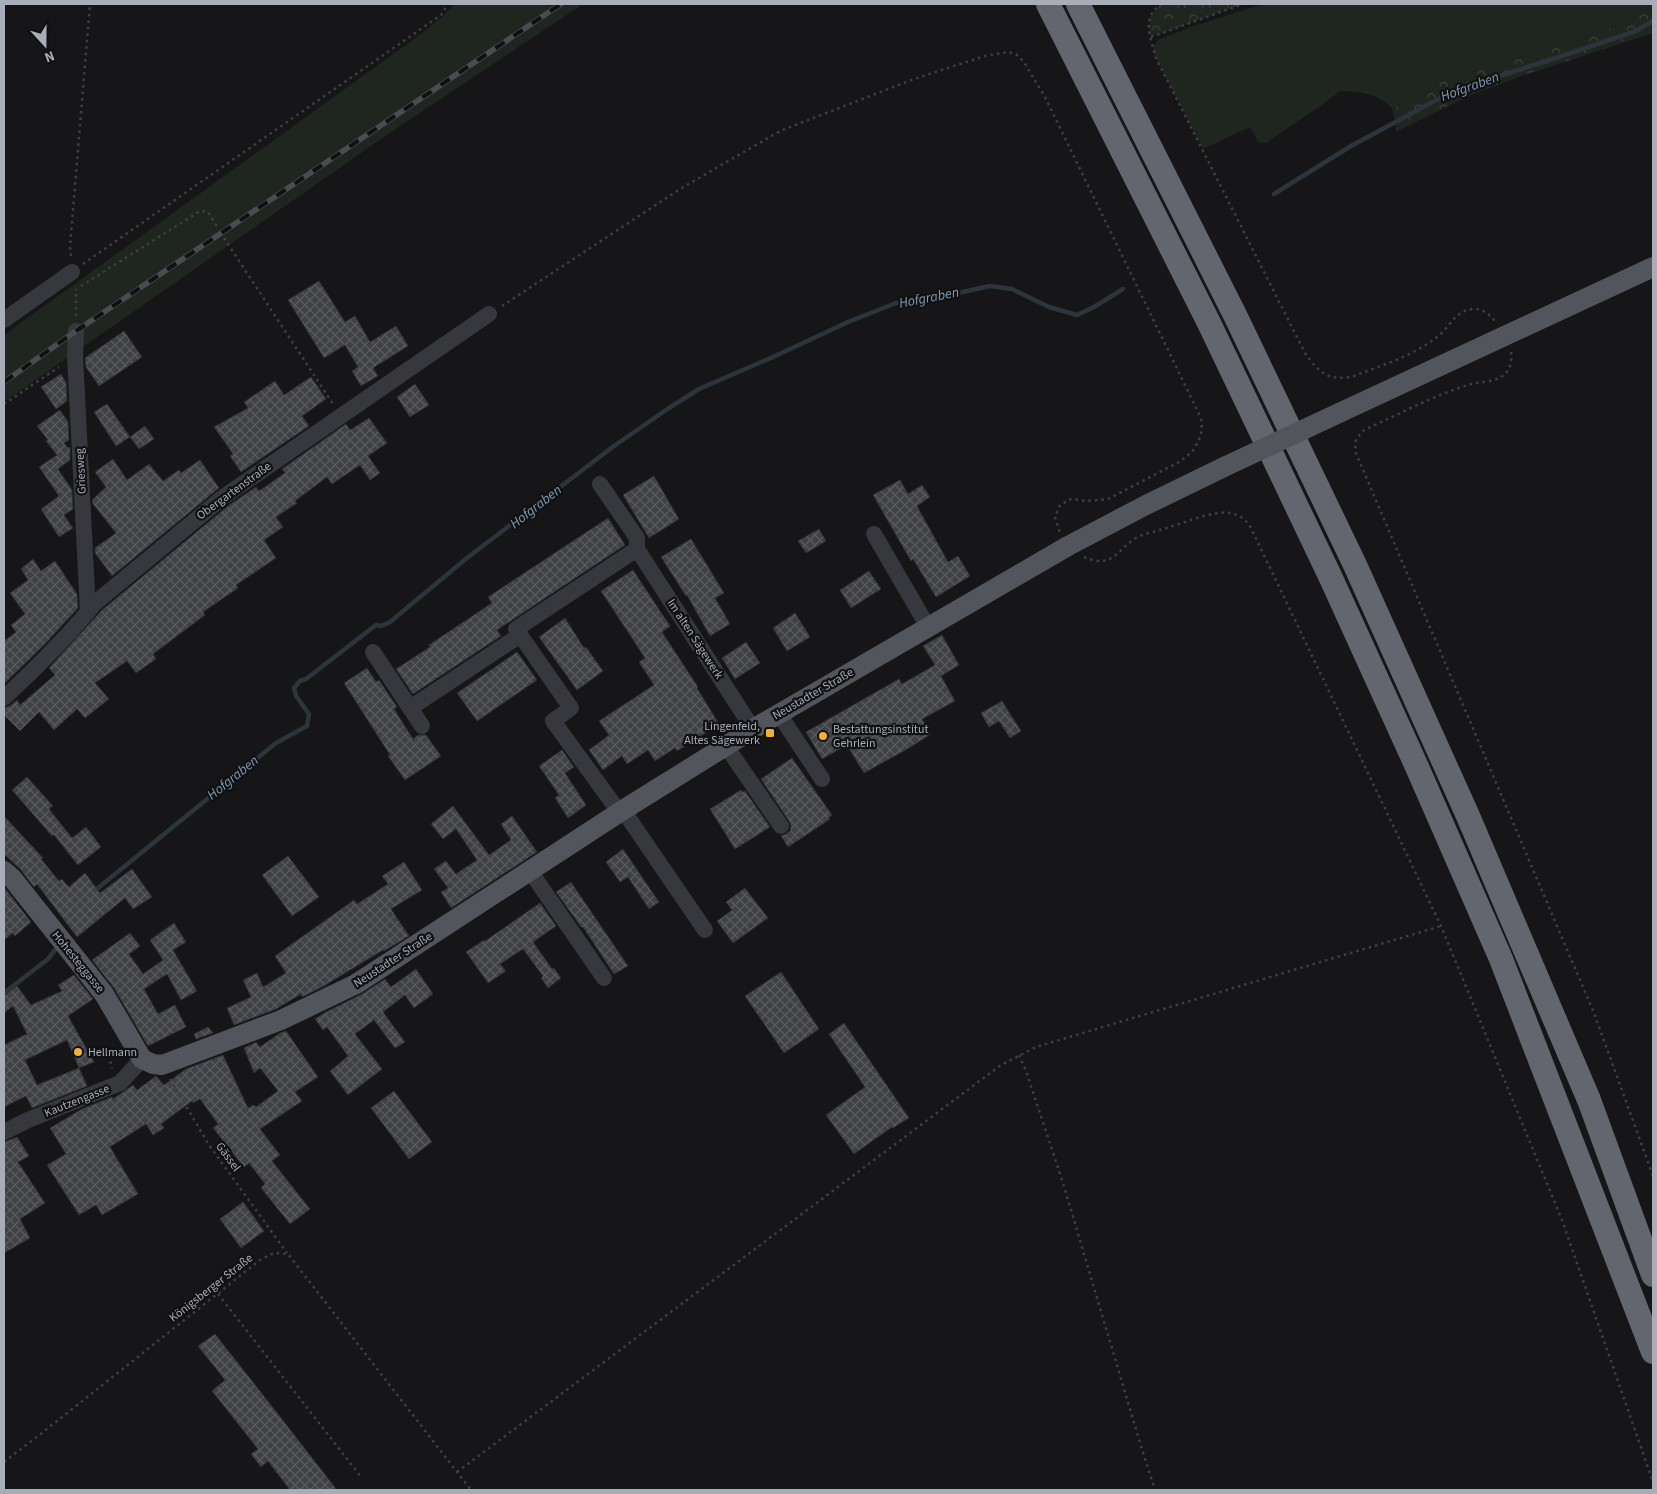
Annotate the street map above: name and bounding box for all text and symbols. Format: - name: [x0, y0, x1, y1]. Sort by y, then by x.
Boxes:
- north arrow: [20, 20, 70, 70]
- text: N: [41, 45, 57, 67]
- water label: Hofgraben: [1438, 67, 1502, 107]
- water label: Hofgraben: [897, 282, 961, 314]
- street label: Griesweg: [71, 448, 91, 494]
- street label: Obergartenstraße: [193, 458, 275, 524]
- water label: Hofgraben: [506, 480, 566, 534]
- street label: Im alten Sägewerk: [663, 596, 727, 682]
- street label: Neustadter Straße: [769, 664, 857, 724]
- place label: Lingenfeld, Altes Sägewerk: [684, 718, 760, 749]
- place label: Bestattungsinstitut Gehrlein: [833, 721, 928, 752]
- marker: Lingenfeld, Altes Sägewerk: [764, 727, 776, 739]
- marker: Bestattungsinstitut Gehrlein: [817, 730, 829, 742]
- water label: Hofgraben: [203, 751, 263, 805]
- street label: Hohesteggasse: [48, 927, 108, 997]
- street label: Neustadter Straße: [350, 928, 436, 992]
- place label: Hellmann: [88, 1044, 137, 1061]
- marker: Hellmann: [72, 1046, 84, 1058]
- street label: Kautzengasse: [42, 1080, 112, 1122]
- street label: Gässel: [212, 1139, 244, 1175]
- street label: Königsberger Straße: [166, 1250, 256, 1326]

